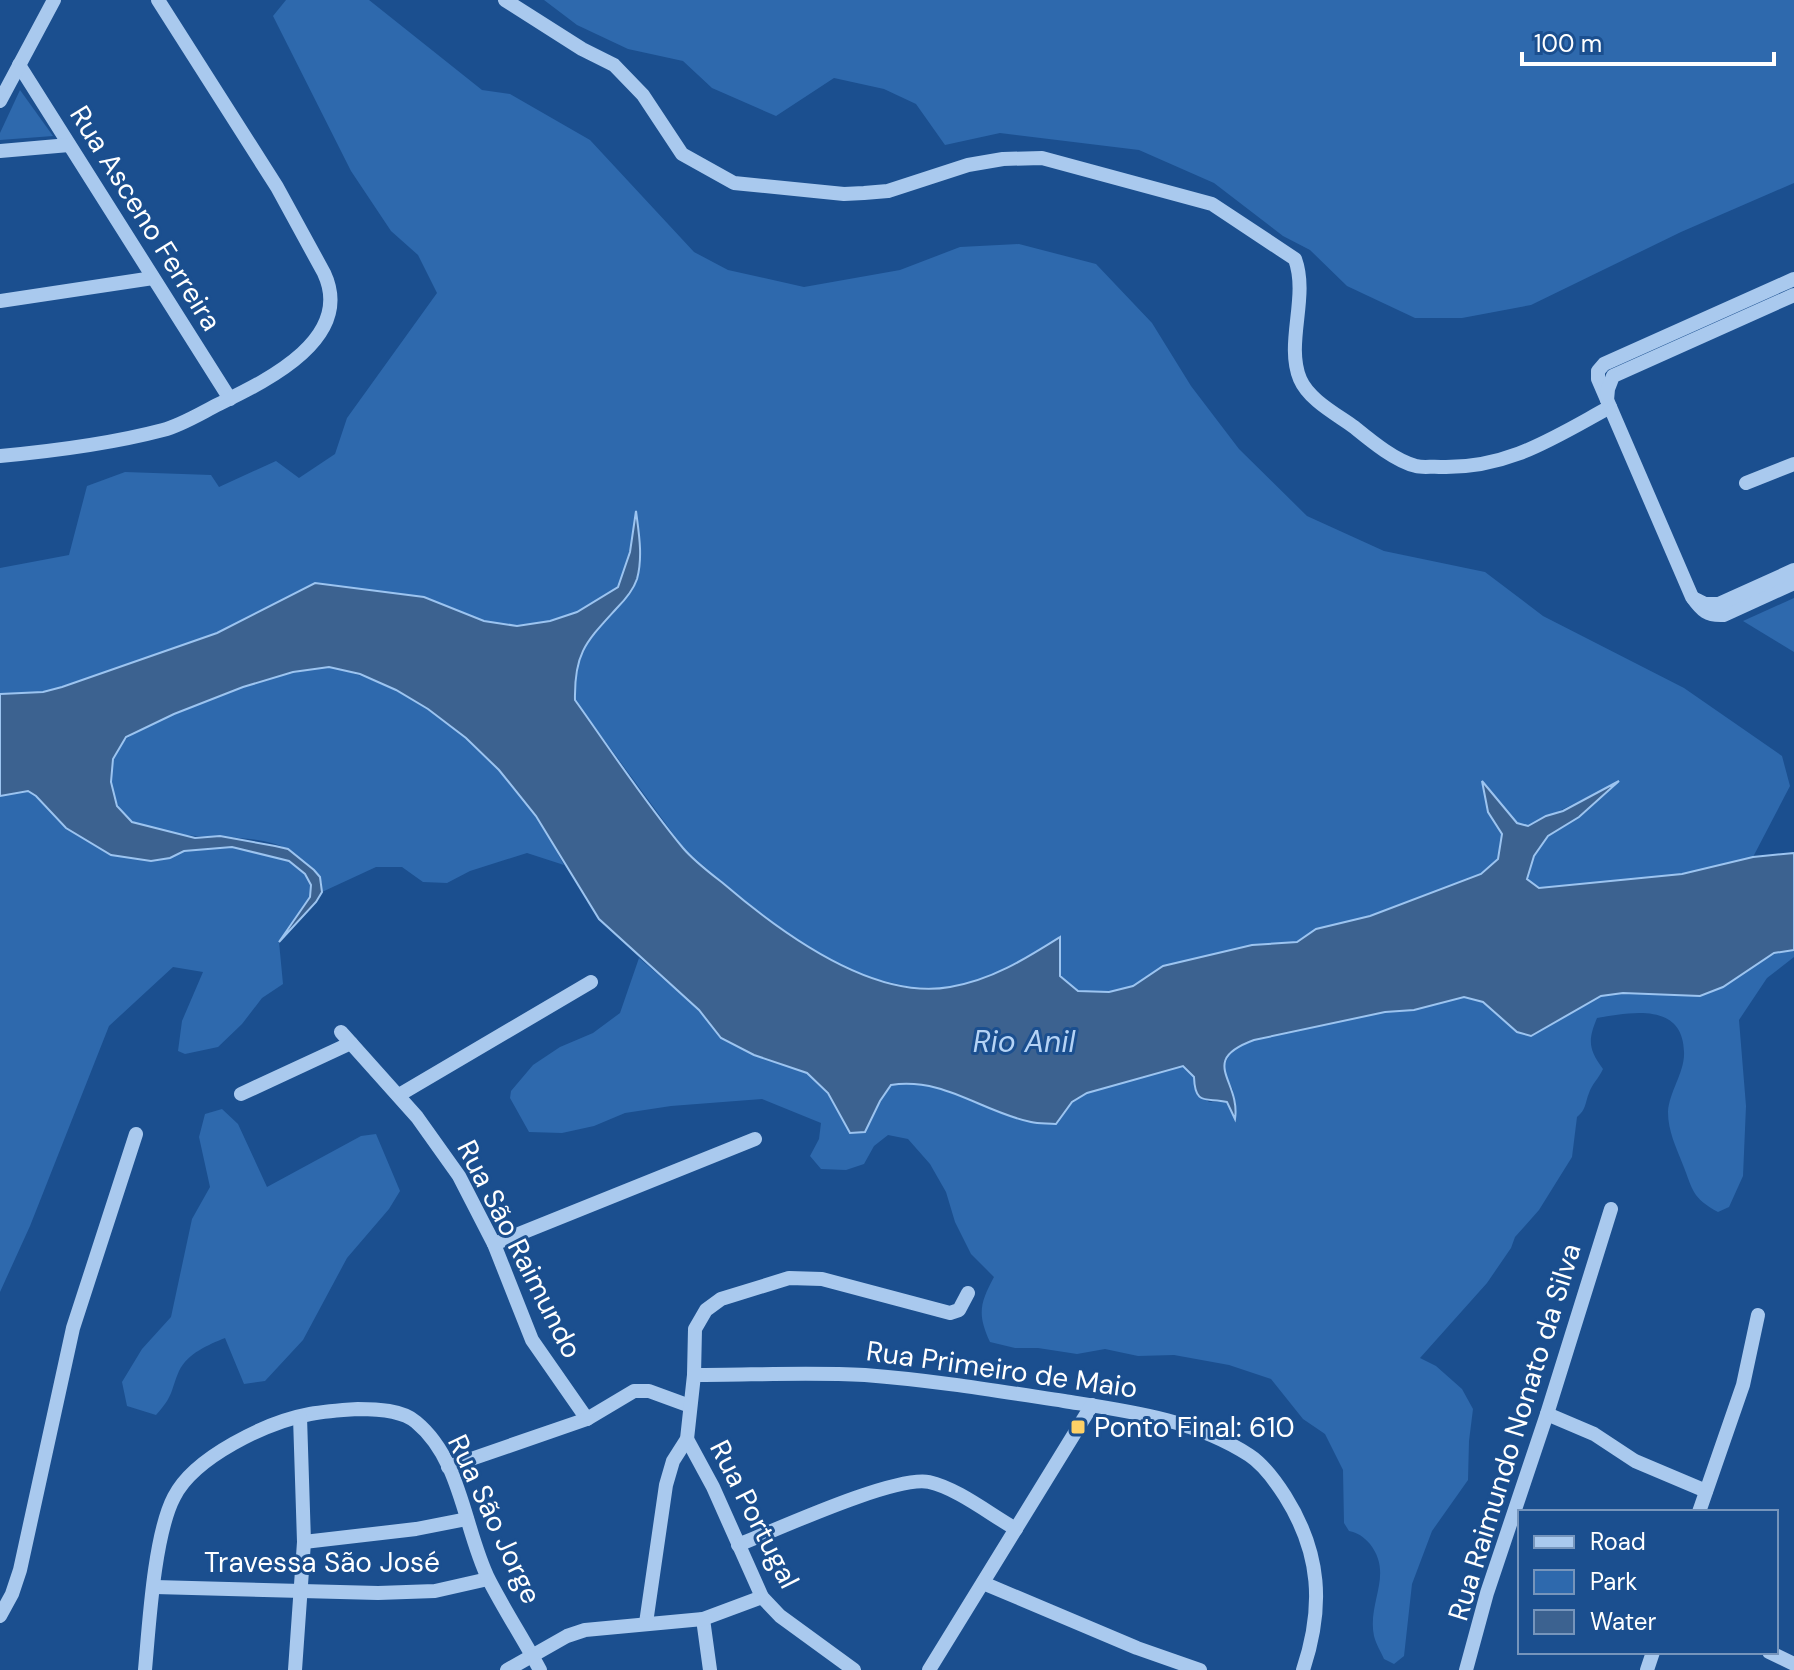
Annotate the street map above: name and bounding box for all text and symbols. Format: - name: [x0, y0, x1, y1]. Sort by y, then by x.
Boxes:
- scale bar: [1522, 16, 1774, 66]
- text: 100 m: [1534, 28, 1602, 59]
- street label: Rua Asceno Ferreira: [61, 99, 230, 338]
- water label: Rio Anil: [973, 1022, 1077, 1061]
- street label: Rua São Raimundo: [449, 1134, 591, 1365]
- street label: Rua Raimundo Nonato da Silva: [1439, 1239, 1590, 1625]
- street label: Rua Primeiro de Maio: [864, 1332, 1140, 1407]
- place label: Ponto Final: 610: [1094, 1409, 1295, 1446]
- marker: Ponto Final: 610: [1069, 1418, 1087, 1436]
- street label: Rua São Jorge: [439, 1429, 550, 1610]
- street label: Rua Portugal: [701, 1434, 808, 1595]
- legend: [1518, 1510, 1778, 1654]
- text: Road: [1590, 1526, 1646, 1557]
- street label: Travessa São José: [204, 1544, 440, 1581]
- text: Park: [1590, 1566, 1637, 1597]
- text: Water: [1590, 1606, 1656, 1637]

